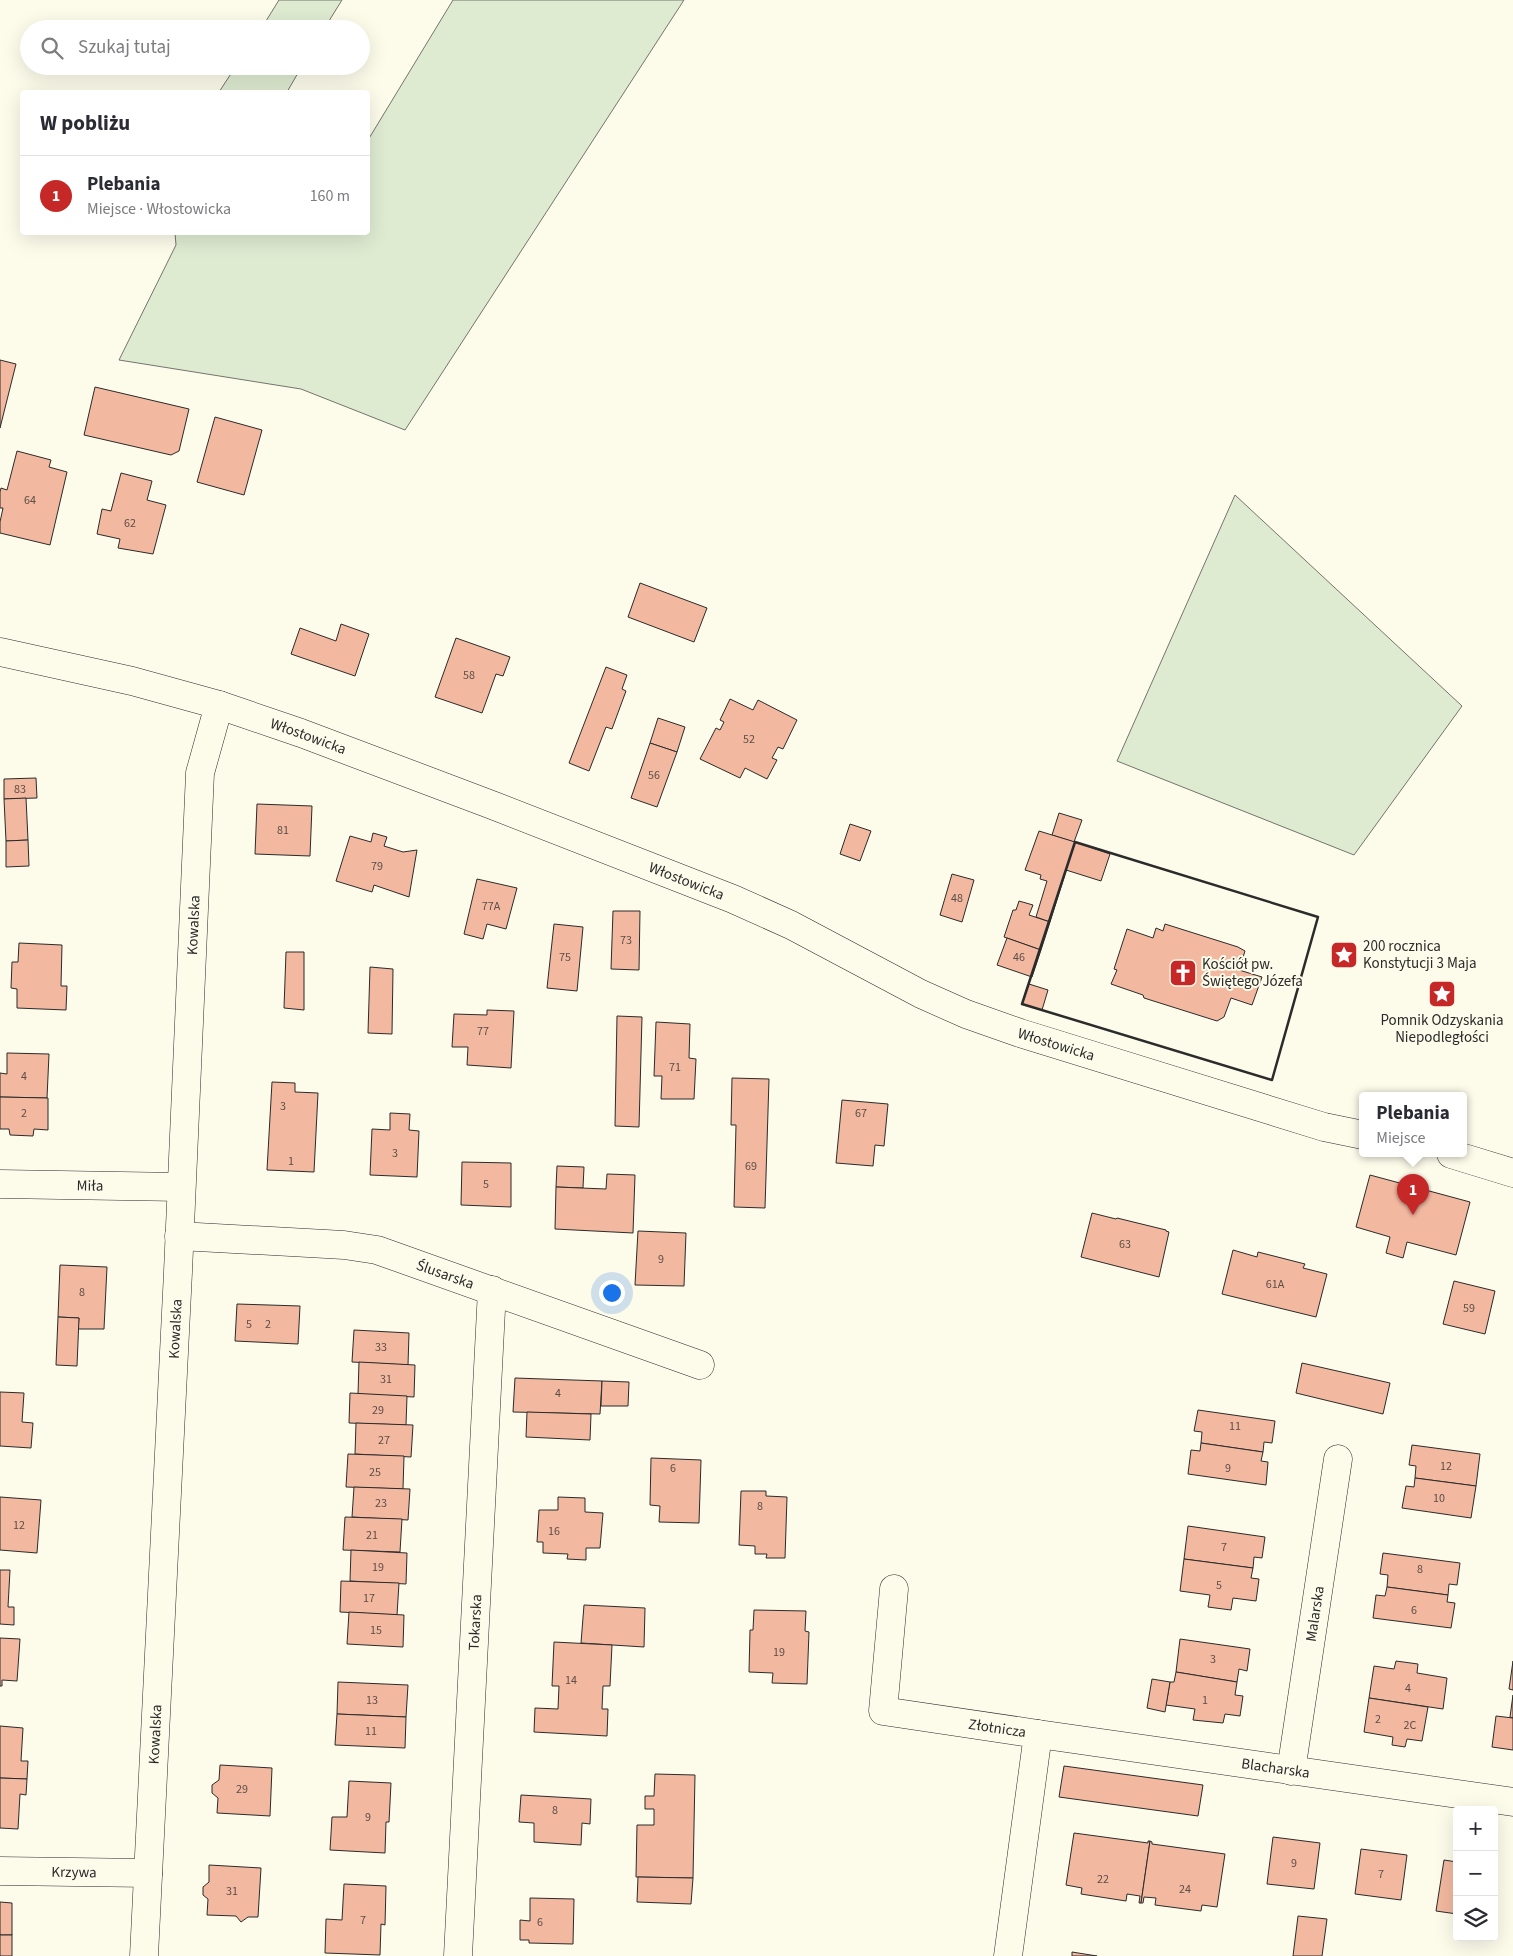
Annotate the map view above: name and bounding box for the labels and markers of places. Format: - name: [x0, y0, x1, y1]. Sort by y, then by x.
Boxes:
- place label: 200 rocznica Konstytucji 3 Maja: [1363, 936, 1477, 974]
- place icon: 200 rocznica Konstytucji 3 Maja: [1329, 940, 1359, 970]
- place label: Kościół pw. Świętego Józefa: [1202, 954, 1303, 992]
- church icon: Kościół pw. Świętego Józefa: [1168, 958, 1198, 988]
- place icon: Pomnik Odzyskania Niepodległości: [1427, 979, 1457, 1009]
- place label: Pomnik Odzyskania Niepodległości: [1380, 1010, 1504, 1048]
- pin: 1: [1397, 1174, 1429, 1215]

